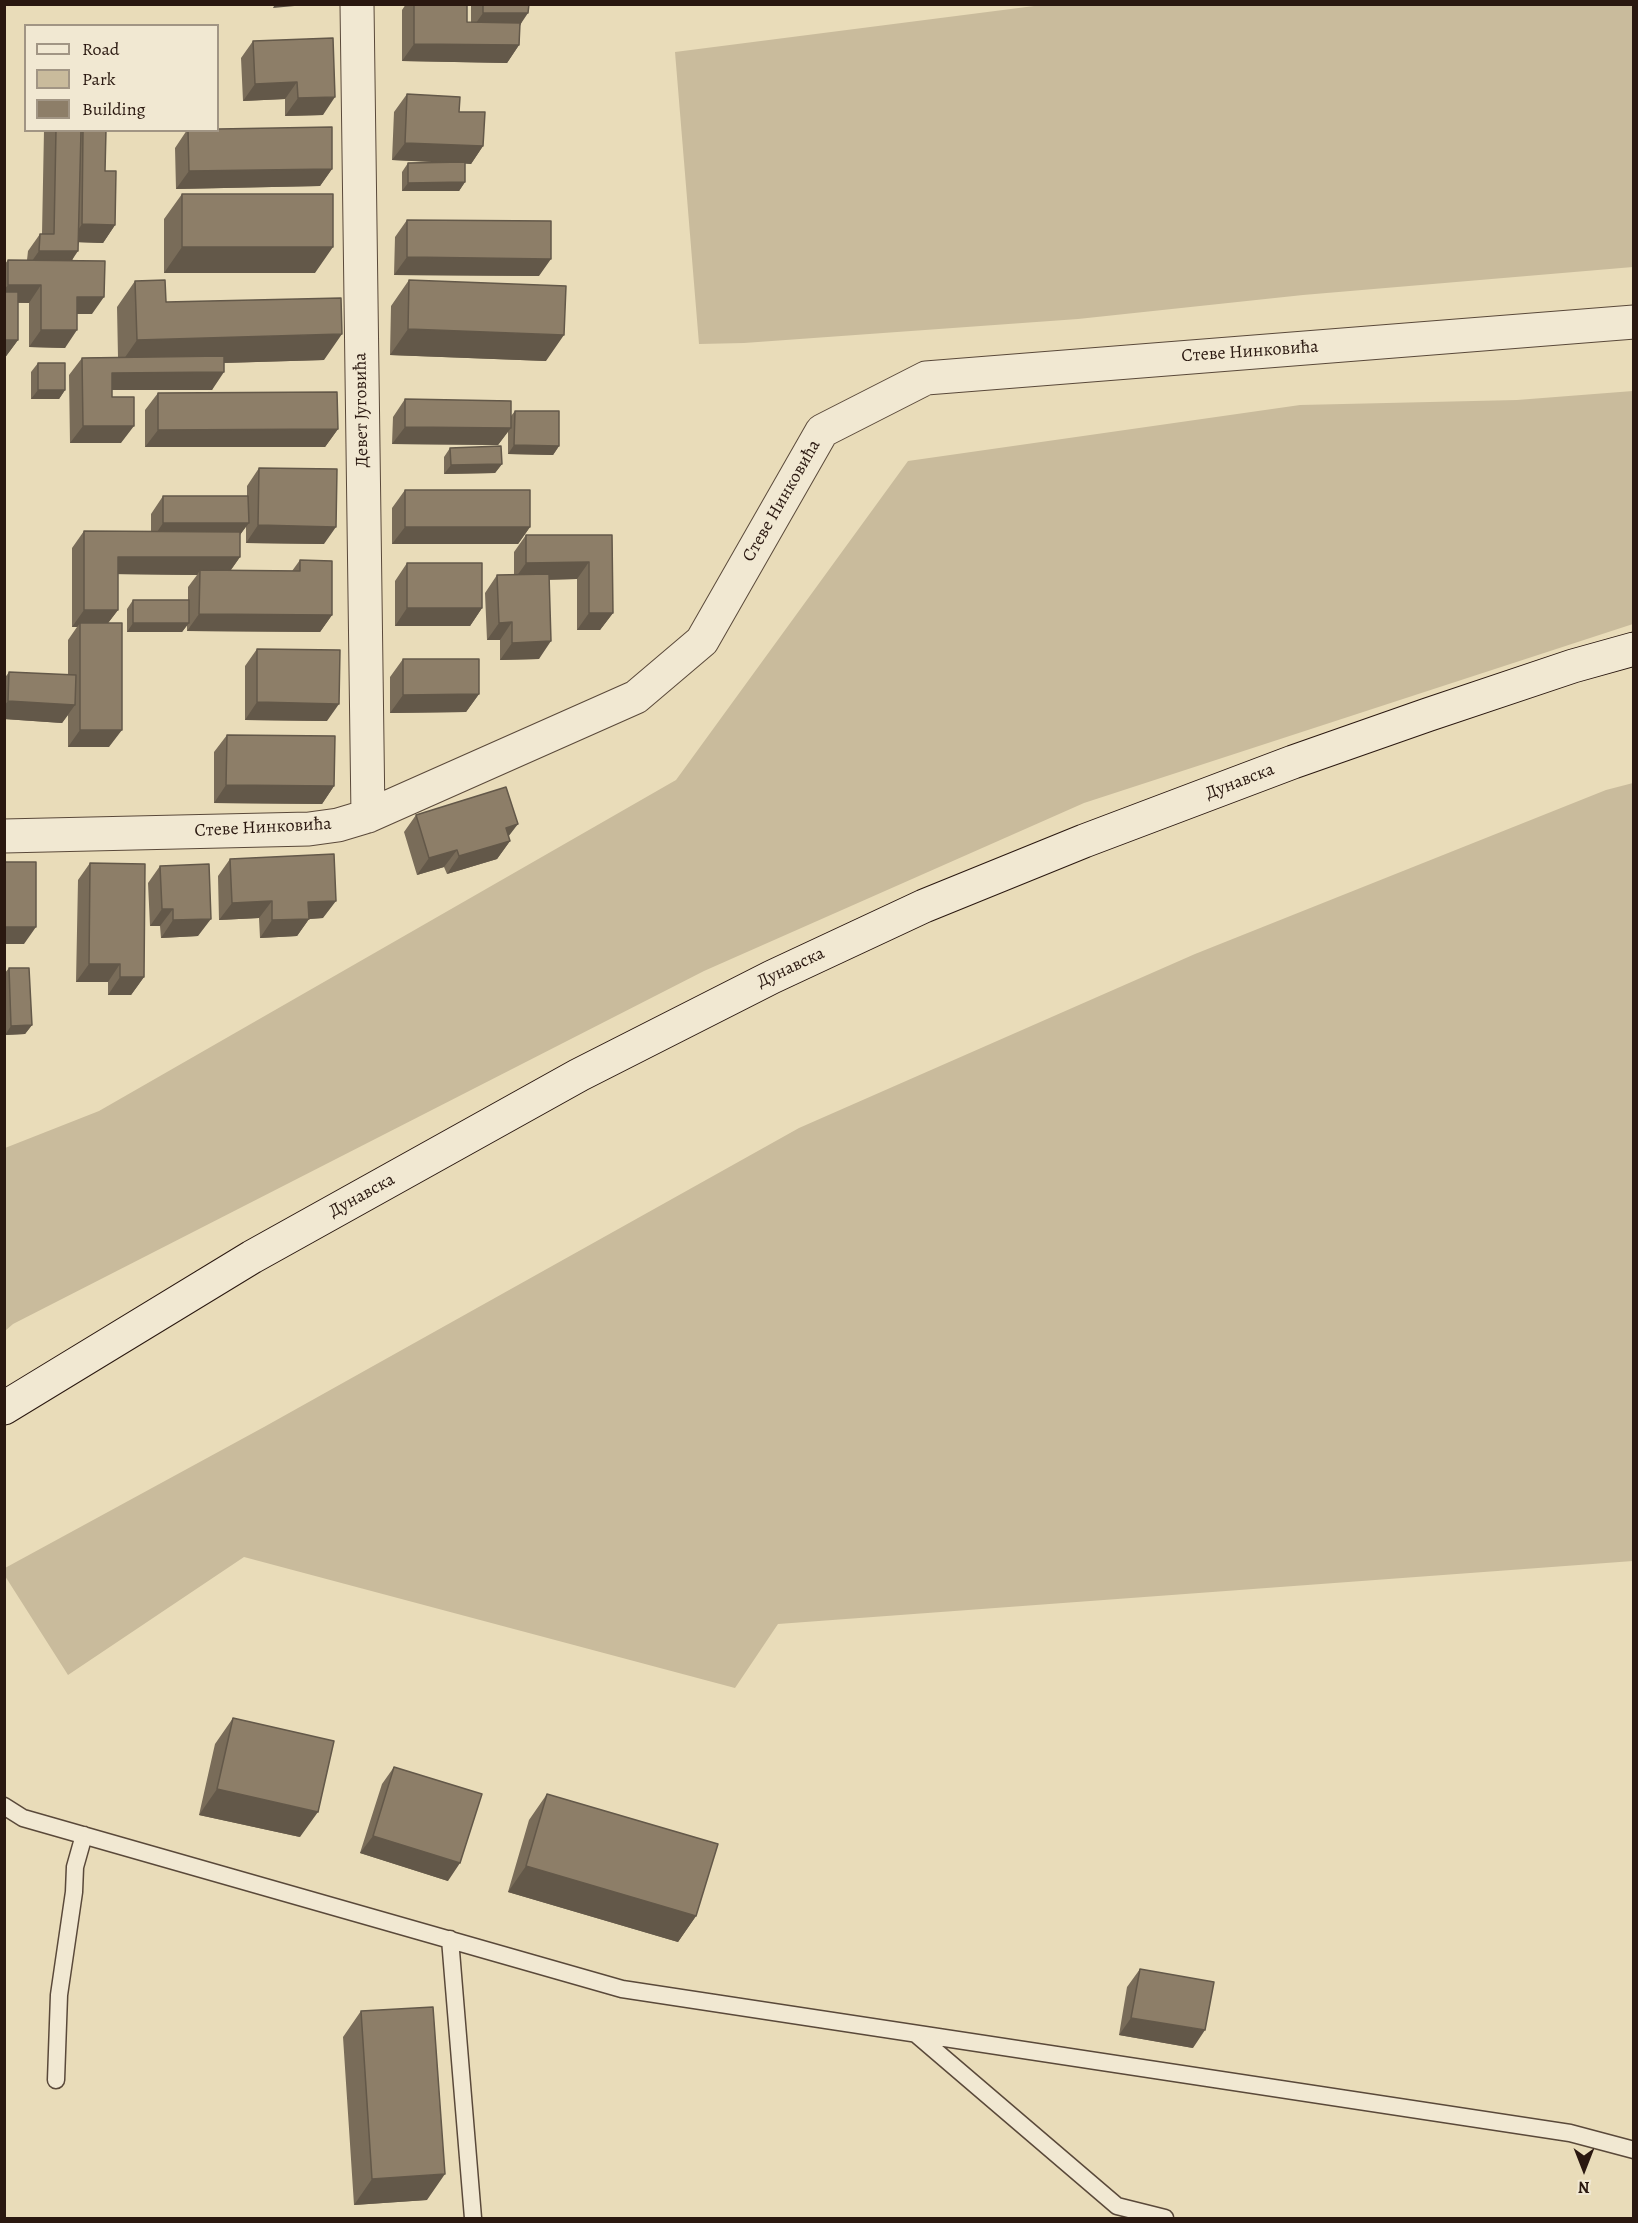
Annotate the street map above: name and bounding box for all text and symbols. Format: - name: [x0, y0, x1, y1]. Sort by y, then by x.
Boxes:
- legend: [24, 24, 219, 132]
- text: Road: [82, 37, 119, 61]
- text: Park: [82, 67, 116, 91]
- text: Building: [82, 97, 146, 121]
- street label: Стеве Нинковића: [1181, 336, 1319, 368]
- street label: Девет Југовића: [350, 352, 374, 468]
- street label: Стеве Нинковића: [738, 436, 826, 566]
- street label: Дунавска: [1202, 759, 1278, 805]
- street label: Стеве Нинковића: [194, 814, 332, 842]
- street label: Дунавска: [754, 943, 828, 993]
- street label: Дунавска: [325, 1169, 399, 1223]
- north arrow: [1554, 2139, 1614, 2199]
- text: N: [1578, 2176, 1590, 2198]

